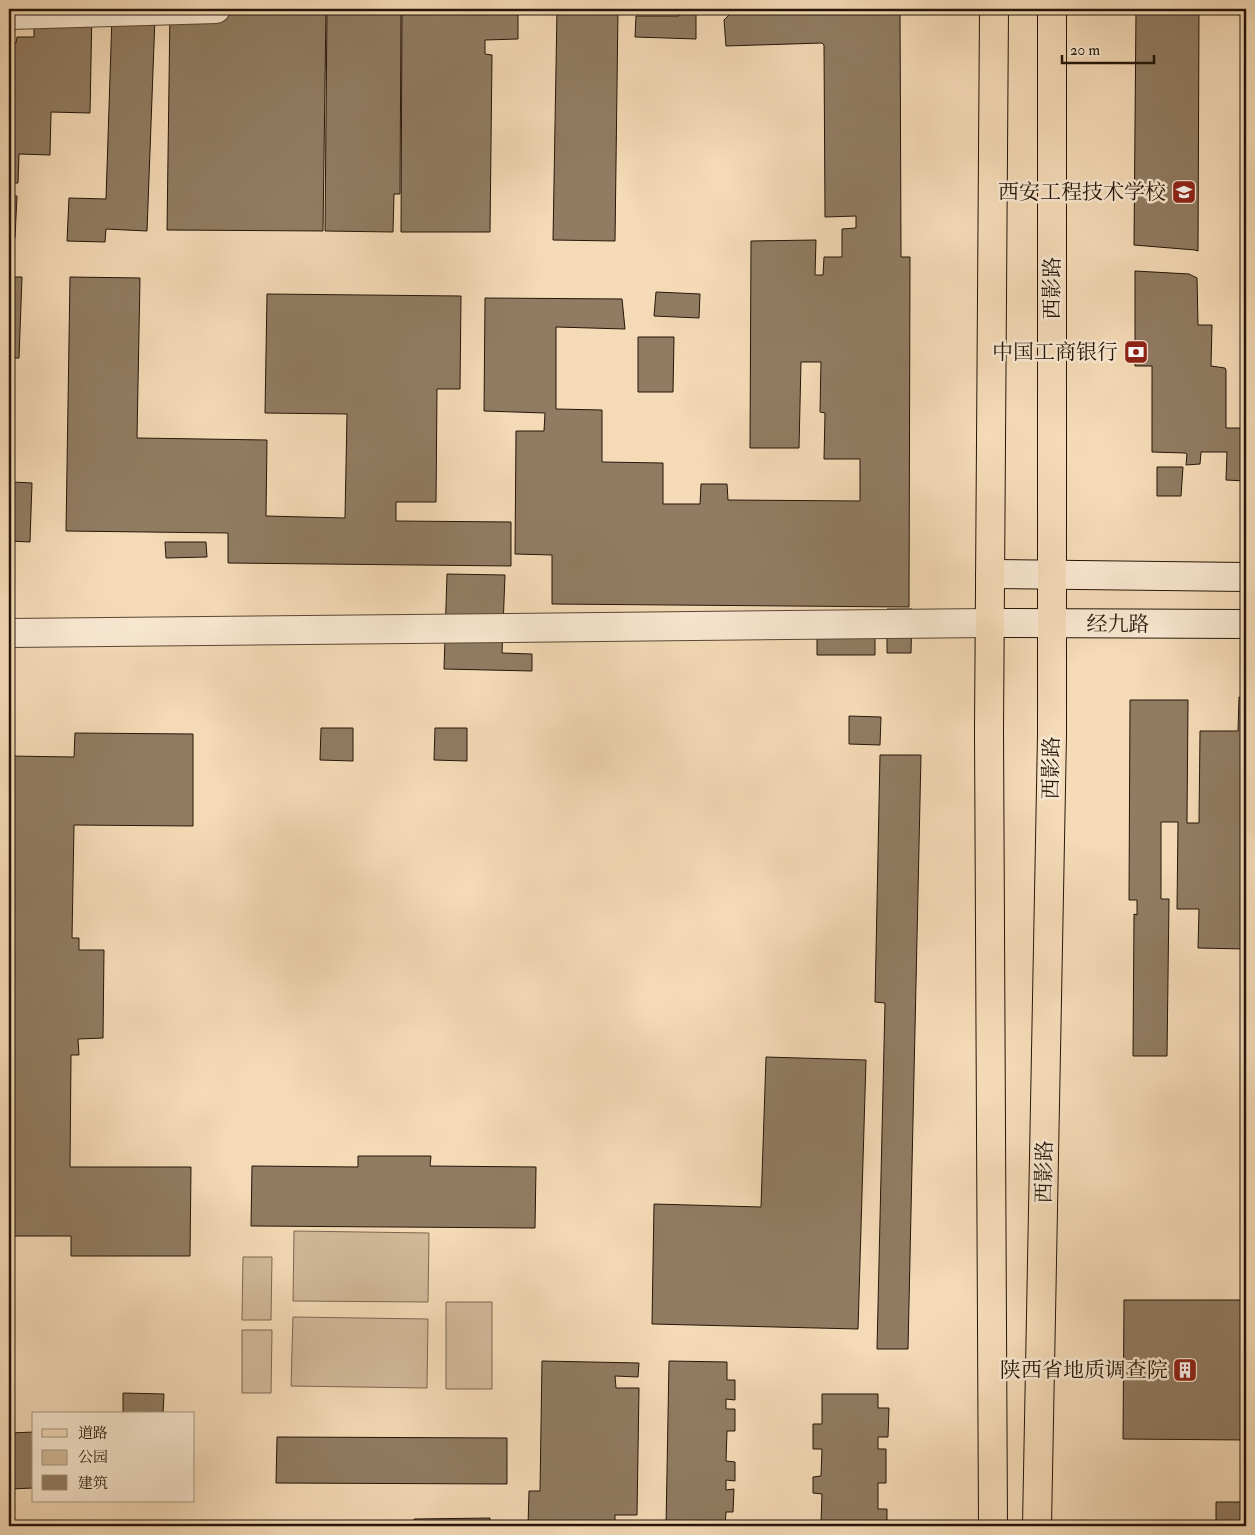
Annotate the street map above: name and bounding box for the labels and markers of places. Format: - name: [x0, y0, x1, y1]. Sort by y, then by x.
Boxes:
- place label: 西安工程技术学校: [998, 179, 1166, 206]
- school or university icon: 西安工程技术学校: [1171, 179, 1197, 205]
- place label: 中国工商银行: [992, 339, 1118, 366]
- bank icon: 中国工商银行: [1123, 339, 1149, 365]
- place label: 陕西省地质调查院: [1000, 1357, 1168, 1384]
- building icon: 陕西省地质调查院: [1172, 1357, 1198, 1383]

